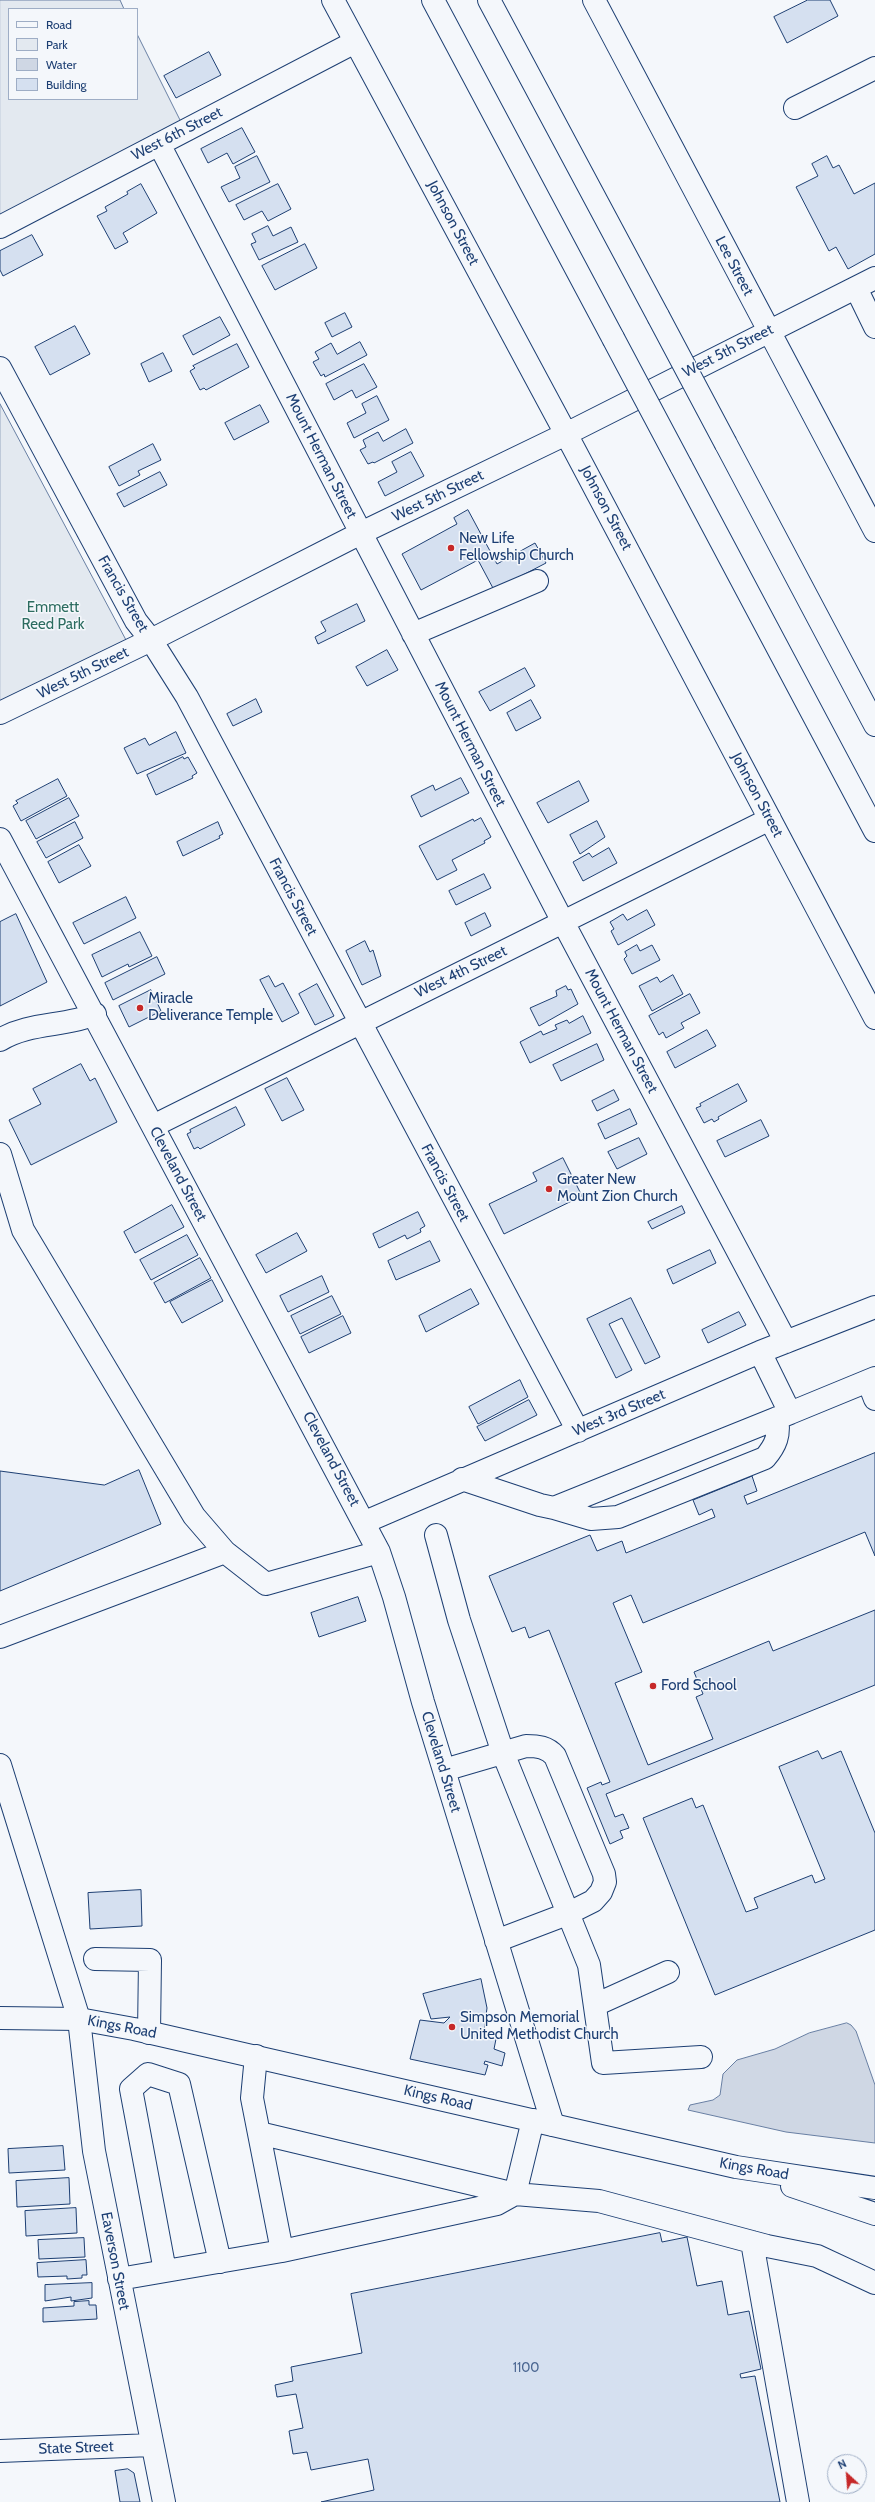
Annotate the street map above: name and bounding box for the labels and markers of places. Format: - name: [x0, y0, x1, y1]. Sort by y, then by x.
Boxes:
- place label: New Life Fellowship Church: [459, 530, 574, 565]
- marker: New Life Fellowship Church: [446, 543, 456, 553]
- place label: Miracle Deliverance Temple: [148, 990, 273, 1025]
- marker: Miracle Deliverance Temple: [135, 1003, 145, 1013]
- place label: Greater New Mount Zion Church: [557, 1171, 678, 1206]
- marker: Greater New Mount Zion Church: [544, 1184, 554, 1194]
- place label: Ford School: [661, 1677, 736, 1695]
- marker: Ford School: [648, 1681, 658, 1691]
- place label: Simpson Memorial United Methodist Church: [460, 2009, 619, 2044]
- marker: Simpson Memorial United Methodist Church: [447, 2022, 457, 2032]

